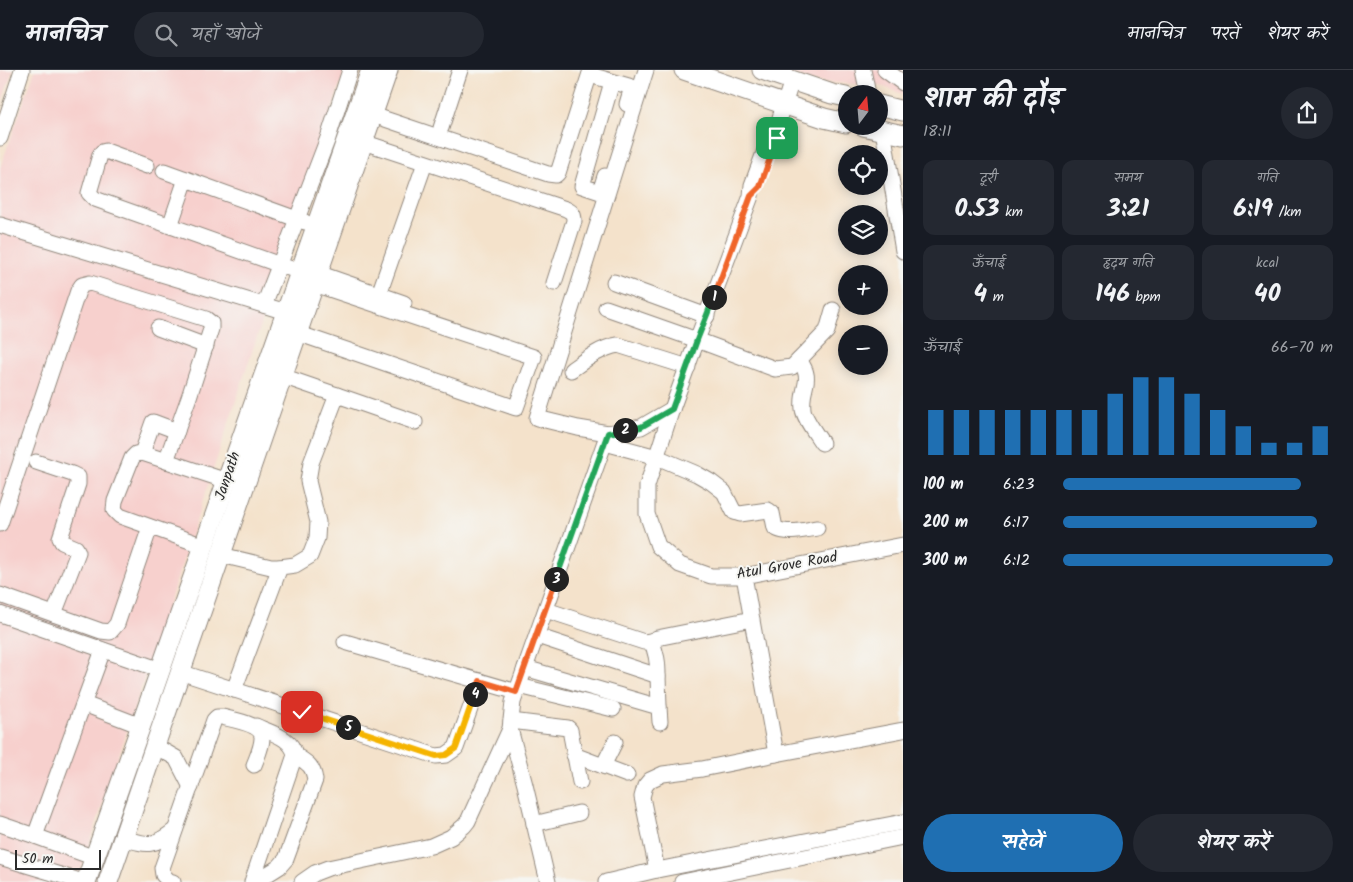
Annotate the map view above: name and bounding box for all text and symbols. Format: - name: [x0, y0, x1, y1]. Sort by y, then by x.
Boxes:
- search box: [134, 12, 484, 57]
- text: मानचित्र: [25, 15, 104, 54]
- text: यहाँ खोजें: [192, 20, 260, 50]
- text: मानचित्र: [1128, 20, 1184, 49]
- text: परतें: [1212, 20, 1239, 49]
- text: शेयर करें: [1267, 20, 1328, 49]
- icon: search: [152, 21, 180, 49]
- text: शाम की दौड़: [923, 77, 1061, 122]
- north arrow: [838, 85, 888, 135]
- map controls: [838, 85, 888, 375]
- button: share: [1281, 87, 1333, 139]
- pin: [756, 117, 798, 159]
- text: 18:11: [923, 119, 952, 144]
- icon: arrive: [763, 124, 791, 152]
- button: locate: [838, 145, 888, 195]
- text: दूरी: [980, 167, 997, 189]
- text: समय: [1114, 167, 1142, 189]
- text: गति: [1257, 167, 1278, 189]
- text: 0.53: [954, 189, 1000, 229]
- text: 3:21: [1107, 189, 1149, 229]
- text: 6:19: [1233, 189, 1273, 229]
- text: km: [1000, 201, 1023, 223]
- text: /km: [1273, 201, 1301, 223]
- button: layers: [838, 205, 888, 255]
- text: ऊँचाई: [972, 252, 1005, 274]
- text: हृदय गति: [1103, 252, 1153, 274]
- text: kcal: [1256, 252, 1279, 274]
- button: +: [838, 265, 888, 315]
- text: 4: [973, 274, 987, 314]
- text: 146: [1095, 274, 1130, 314]
- text: 40: [1254, 274, 1281, 314]
- pin: 1: [702, 284, 726, 310]
- text: 1: [712, 286, 717, 308]
- text: m: [987, 286, 1004, 308]
- text: bpm: [1130, 286, 1161, 308]
- button: −: [838, 325, 888, 375]
- text: ऊँचाई: [923, 335, 961, 360]
- text: 66–70 m: [1271, 335, 1333, 360]
- pin: 2: [612, 418, 638, 442]
- text: 2: [621, 419, 630, 441]
- street label: Janpath: [208, 448, 248, 504]
- text: 100 m: [923, 472, 964, 497]
- text: 6:23: [1003, 472, 1034, 497]
- text: 200 m: [923, 510, 968, 535]
- text: 6:17: [1003, 510, 1028, 535]
- street label: Atul Grove Road: [735, 545, 840, 587]
- text: 300 m: [923, 548, 967, 573]
- text: 6:12: [1003, 548, 1030, 573]
- pin: 3: [544, 566, 568, 592]
- text: 3: [553, 568, 560, 590]
- pin: 4: [462, 682, 488, 706]
- text: 4: [472, 683, 479, 705]
- pin: [281, 691, 323, 733]
- icon: check: [288, 698, 316, 726]
- pin: 5: [336, 714, 360, 740]
- text: 5: [345, 716, 352, 738]
- button: सहेजें: [923, 814, 1123, 872]
- button: शेयर करें: [1133, 814, 1333, 872]
- scale bar: [15, 847, 101, 870]
- text: 50 m: [22, 848, 53, 870]

